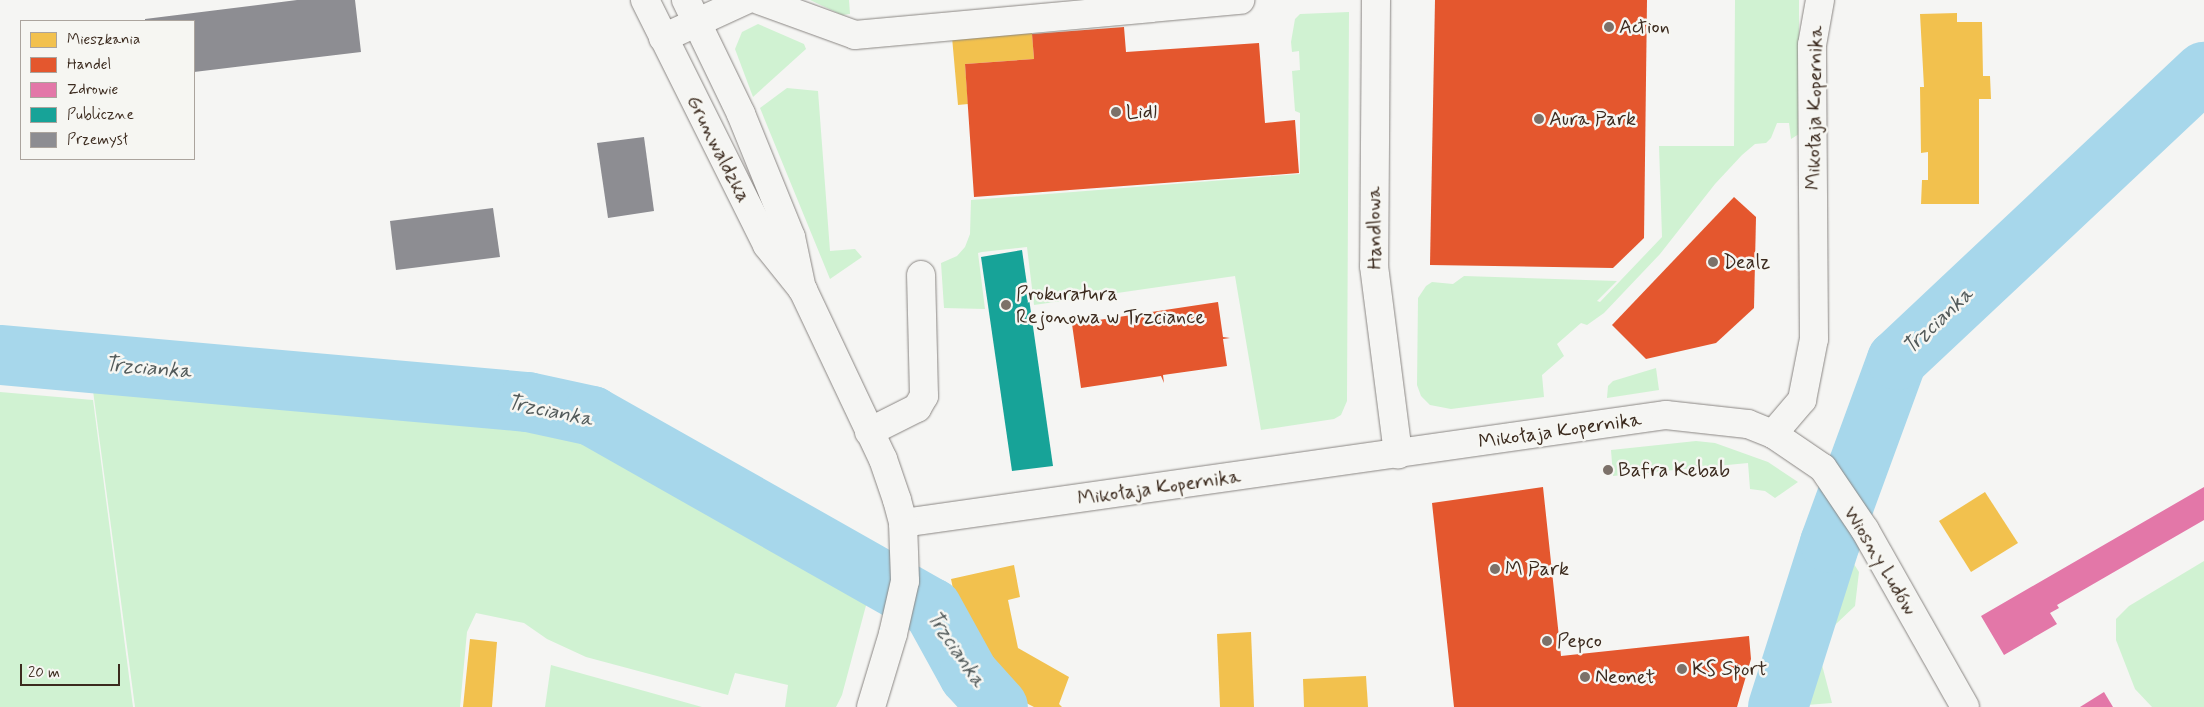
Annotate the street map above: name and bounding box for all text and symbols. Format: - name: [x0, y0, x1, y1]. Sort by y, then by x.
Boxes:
- place label: Action: [1619, 15, 1670, 39]
- legend: [20, 20, 195, 160]
- marker: Action: [1603, 21, 1615, 33]
- street label: Mikołaja Kopernika: [1802, 25, 1828, 191]
- text: Mieszkania: [67, 30, 140, 50]
- text: Handel: [67, 55, 111, 75]
- text: Zdrowie: [67, 80, 118, 100]
- street label: Grunwaldzka: [681, 91, 755, 207]
- place label: Lidl: [1126, 100, 1157, 124]
- text: Publiczne: [67, 105, 134, 125]
- marker: Lidl: [1110, 106, 1122, 118]
- place label: Aura Park: [1549, 107, 1635, 131]
- marker: Aura Park: [1533, 113, 1545, 125]
- text: Przemysł: [67, 130, 128, 150]
- street label: Handlowa: [1362, 186, 1388, 270]
- place label: Dealz: [1723, 250, 1770, 274]
- marker: Dealz: [1707, 256, 1719, 268]
- place label: Prokuratura Rejonowa w Trzciance: [1016, 282, 1203, 329]
- water label: Trzcianka: [1898, 282, 1978, 360]
- marker: Prokuratura Rejonowa w Trzciance: [1000, 299, 1012, 311]
- water label: Trzcianka: [104, 352, 192, 384]
- water label: Trzcianka: [505, 390, 595, 432]
- street label: Mikołaja Kopernika: [1477, 408, 1643, 454]
- place label: Bafra Kebab: [1618, 458, 1730, 482]
- marker: Bafra Kebab: [1602, 464, 1614, 476]
- street label: Mikołaja Kopernika: [1076, 465, 1242, 511]
- street label: Wiosny Ludów: [1838, 502, 1922, 620]
- place label: M Park: [1505, 557, 1568, 581]
- marker: M Park: [1489, 563, 1501, 575]
- water label: Trzcianka: [921, 606, 991, 692]
- place label: Pepco: [1557, 629, 1602, 653]
- marker: Pepco: [1541, 635, 1553, 647]
- scale bar: [22, 654, 122, 686]
- place label: KS Sport: [1692, 657, 1771, 681]
- text: 20 m: [28, 663, 60, 683]
- marker: KS Sport: [1676, 663, 1688, 675]
- place label: Neonet: [1595, 665, 1655, 689]
- marker: Neonet: [1579, 671, 1591, 683]

